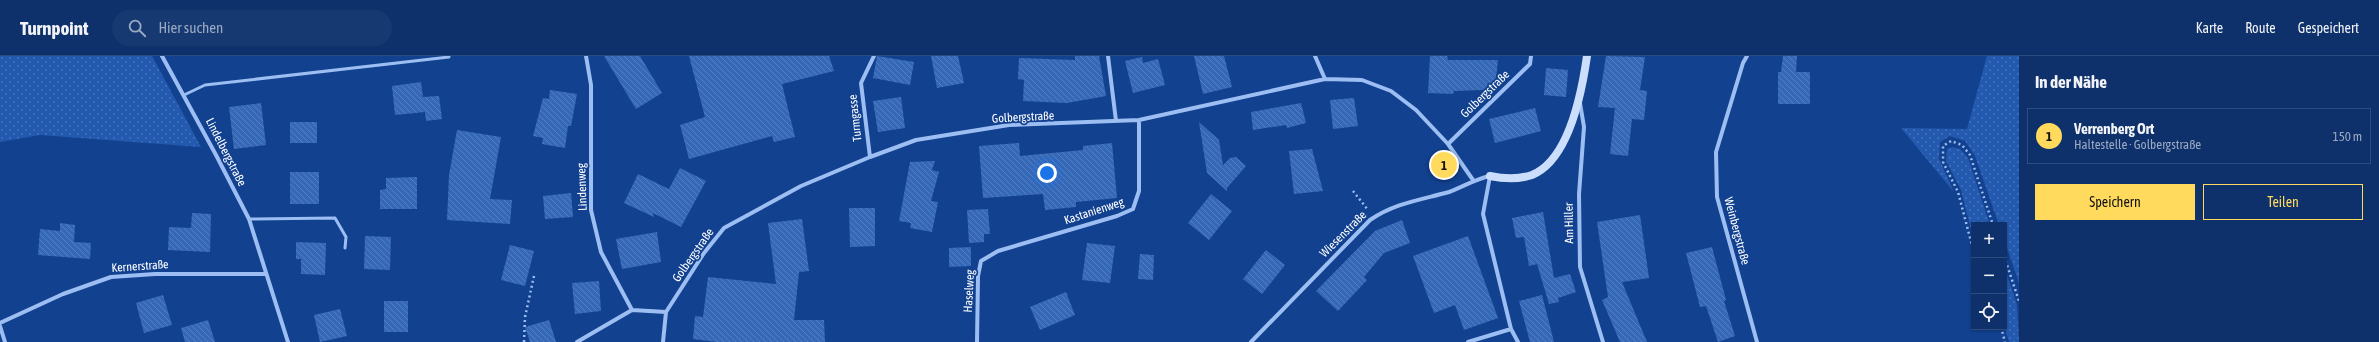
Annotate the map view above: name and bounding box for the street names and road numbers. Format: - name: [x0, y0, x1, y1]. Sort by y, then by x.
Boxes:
- street label: Golbergstraße: [1458, 67, 1512, 121]
- street label: Turmgasse: [846, 94, 864, 142]
- street label: Golbergstraße: [992, 108, 1054, 126]
- street label: Lindelbergstraße: [203, 116, 249, 188]
- street label: Lindenweg: [574, 162, 590, 211]
- street label: Kastanienweg: [1062, 195, 1126, 227]
- street label: Weinbergstraße: [1721, 196, 1753, 266]
- street label: Am Hiller: [1562, 202, 1576, 244]
- street label: Wiesenstraße: [1317, 208, 1369, 260]
- street label: Golbergstraße: [669, 225, 717, 285]
- street label: Kernerstraße: [111, 257, 169, 275]
- street label: Haselweg: [961, 268, 977, 313]

